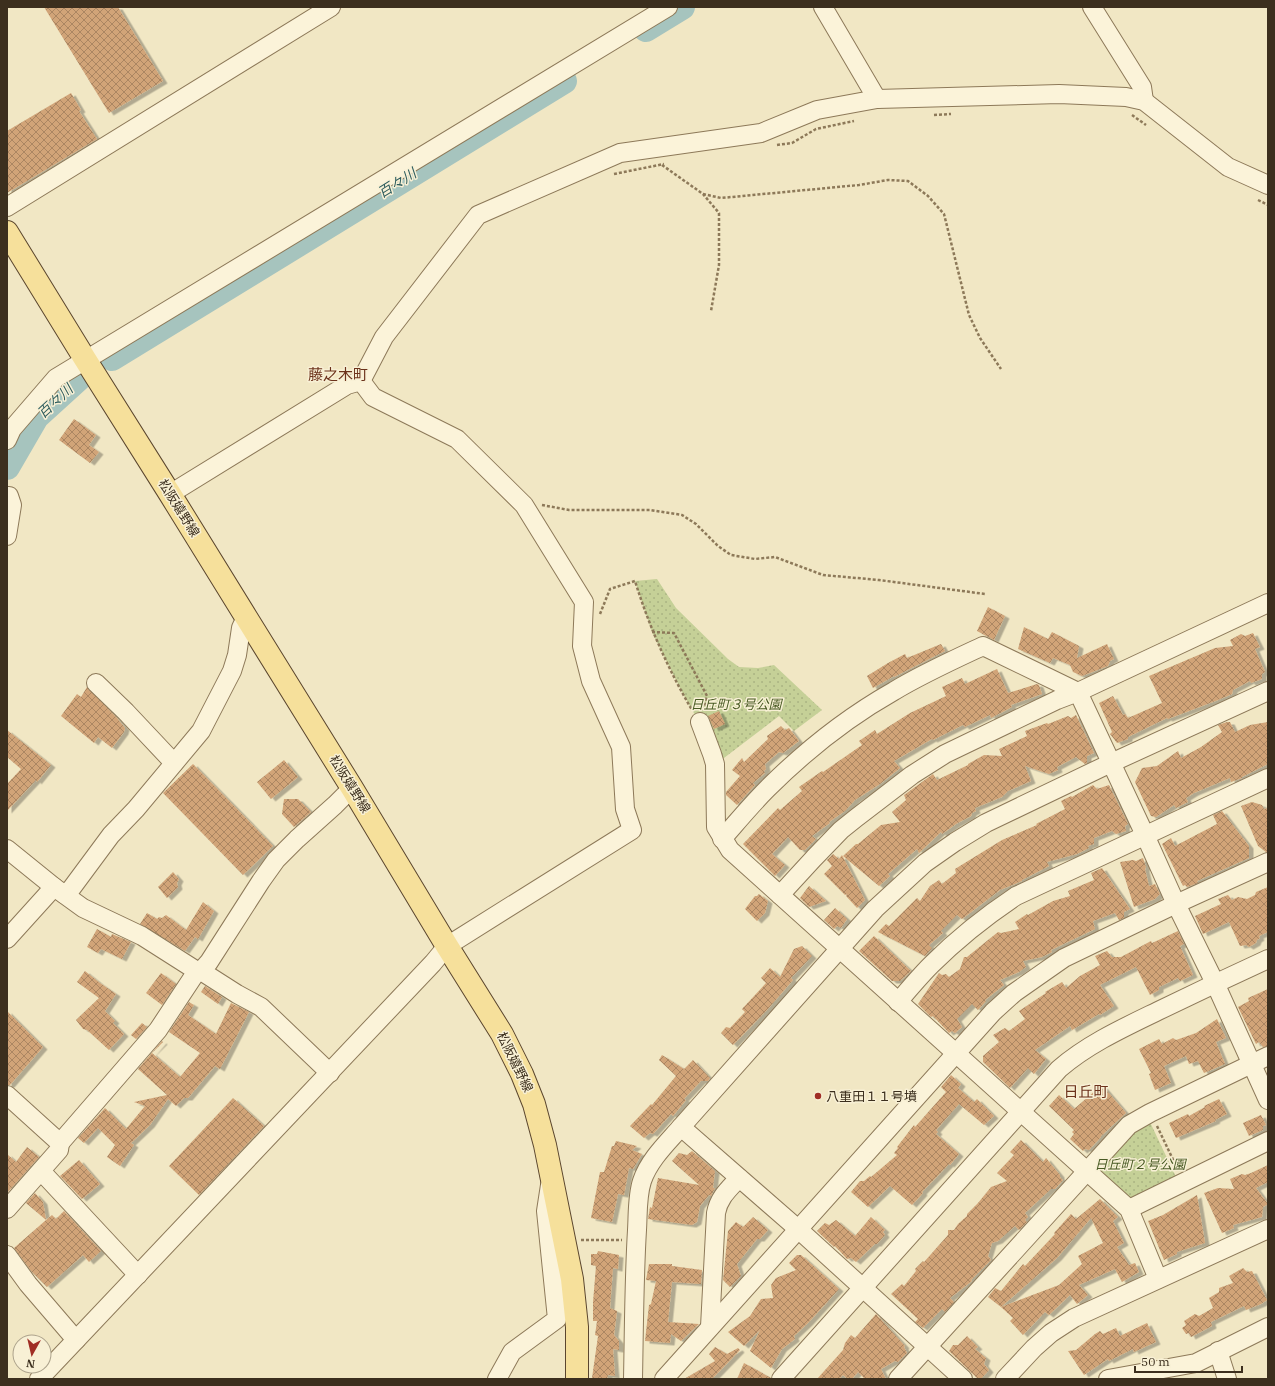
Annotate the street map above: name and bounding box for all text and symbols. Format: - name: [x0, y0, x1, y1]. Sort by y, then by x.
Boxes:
- water label: 百々川: [374, 163, 421, 202]
- district label: 藤之木町: [308, 365, 368, 384]
- water label: 百々川: [34, 379, 78, 422]
- street label: 松阪嬉野線: [155, 476, 203, 540]
- park label: 日丘町３号公園: [690, 696, 783, 713]
- street label: 松阪嬉野線: [326, 752, 374, 816]
- street label: 松阪嬉野線: [493, 1029, 537, 1095]
- district label: 日丘町: [1063, 1082, 1109, 1101]
- place label: 八重田１１号墳: [826, 1088, 917, 1105]
- marker: 八重田１１号墳: [813, 1091, 823, 1101]
- park label: 日丘町２号公園: [1094, 1156, 1187, 1173]
- north arrow: [12, 1334, 52, 1374]
- scale bar: [1135, 1348, 1242, 1374]
- text: 50 m: [1141, 1354, 1170, 1369]
- text: N: [25, 1356, 36, 1371]

